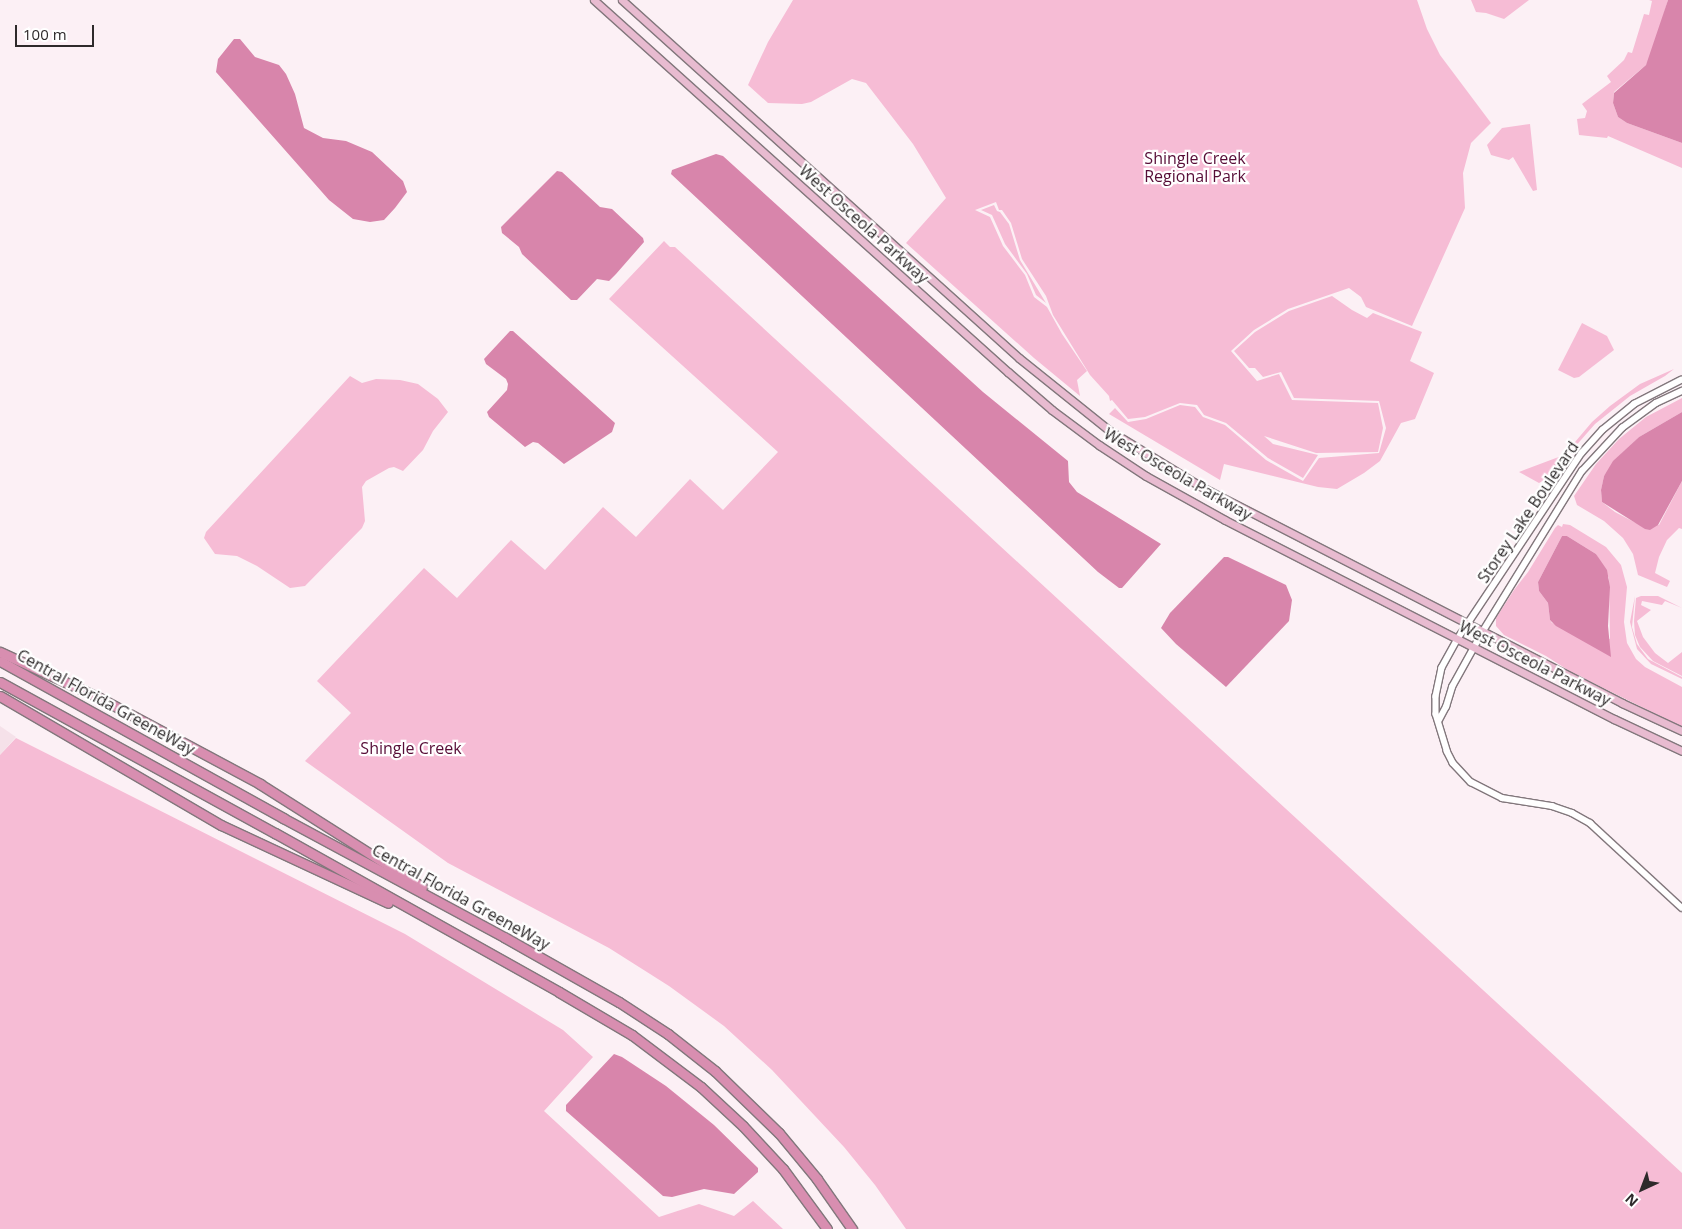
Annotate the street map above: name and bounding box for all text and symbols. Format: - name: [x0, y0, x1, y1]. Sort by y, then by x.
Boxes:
- scale bar: [18, 15, 96, 47]
- text: 100 m: [23, 24, 67, 44]
- park label: Shingle Creek Regional Park: [1144, 148, 1246, 186]
- street label: West Osceola Parkway: [795, 161, 933, 287]
- street label: West Osceola Parkway: [1101, 424, 1255, 524]
- street label: Storey Lake Boulevard: [1473, 438, 1583, 586]
- street label: West Osceola Parkway: [1456, 616, 1614, 710]
- street label: Central Florida GreeneWay: [14, 645, 198, 759]
- park label: Shingle Creek: [360, 738, 462, 758]
- street label: Central Florida GreeneWay: [369, 840, 553, 954]
- north arrow: [1617, 1164, 1667, 1214]
- text: N: [1621, 1190, 1642, 1211]

